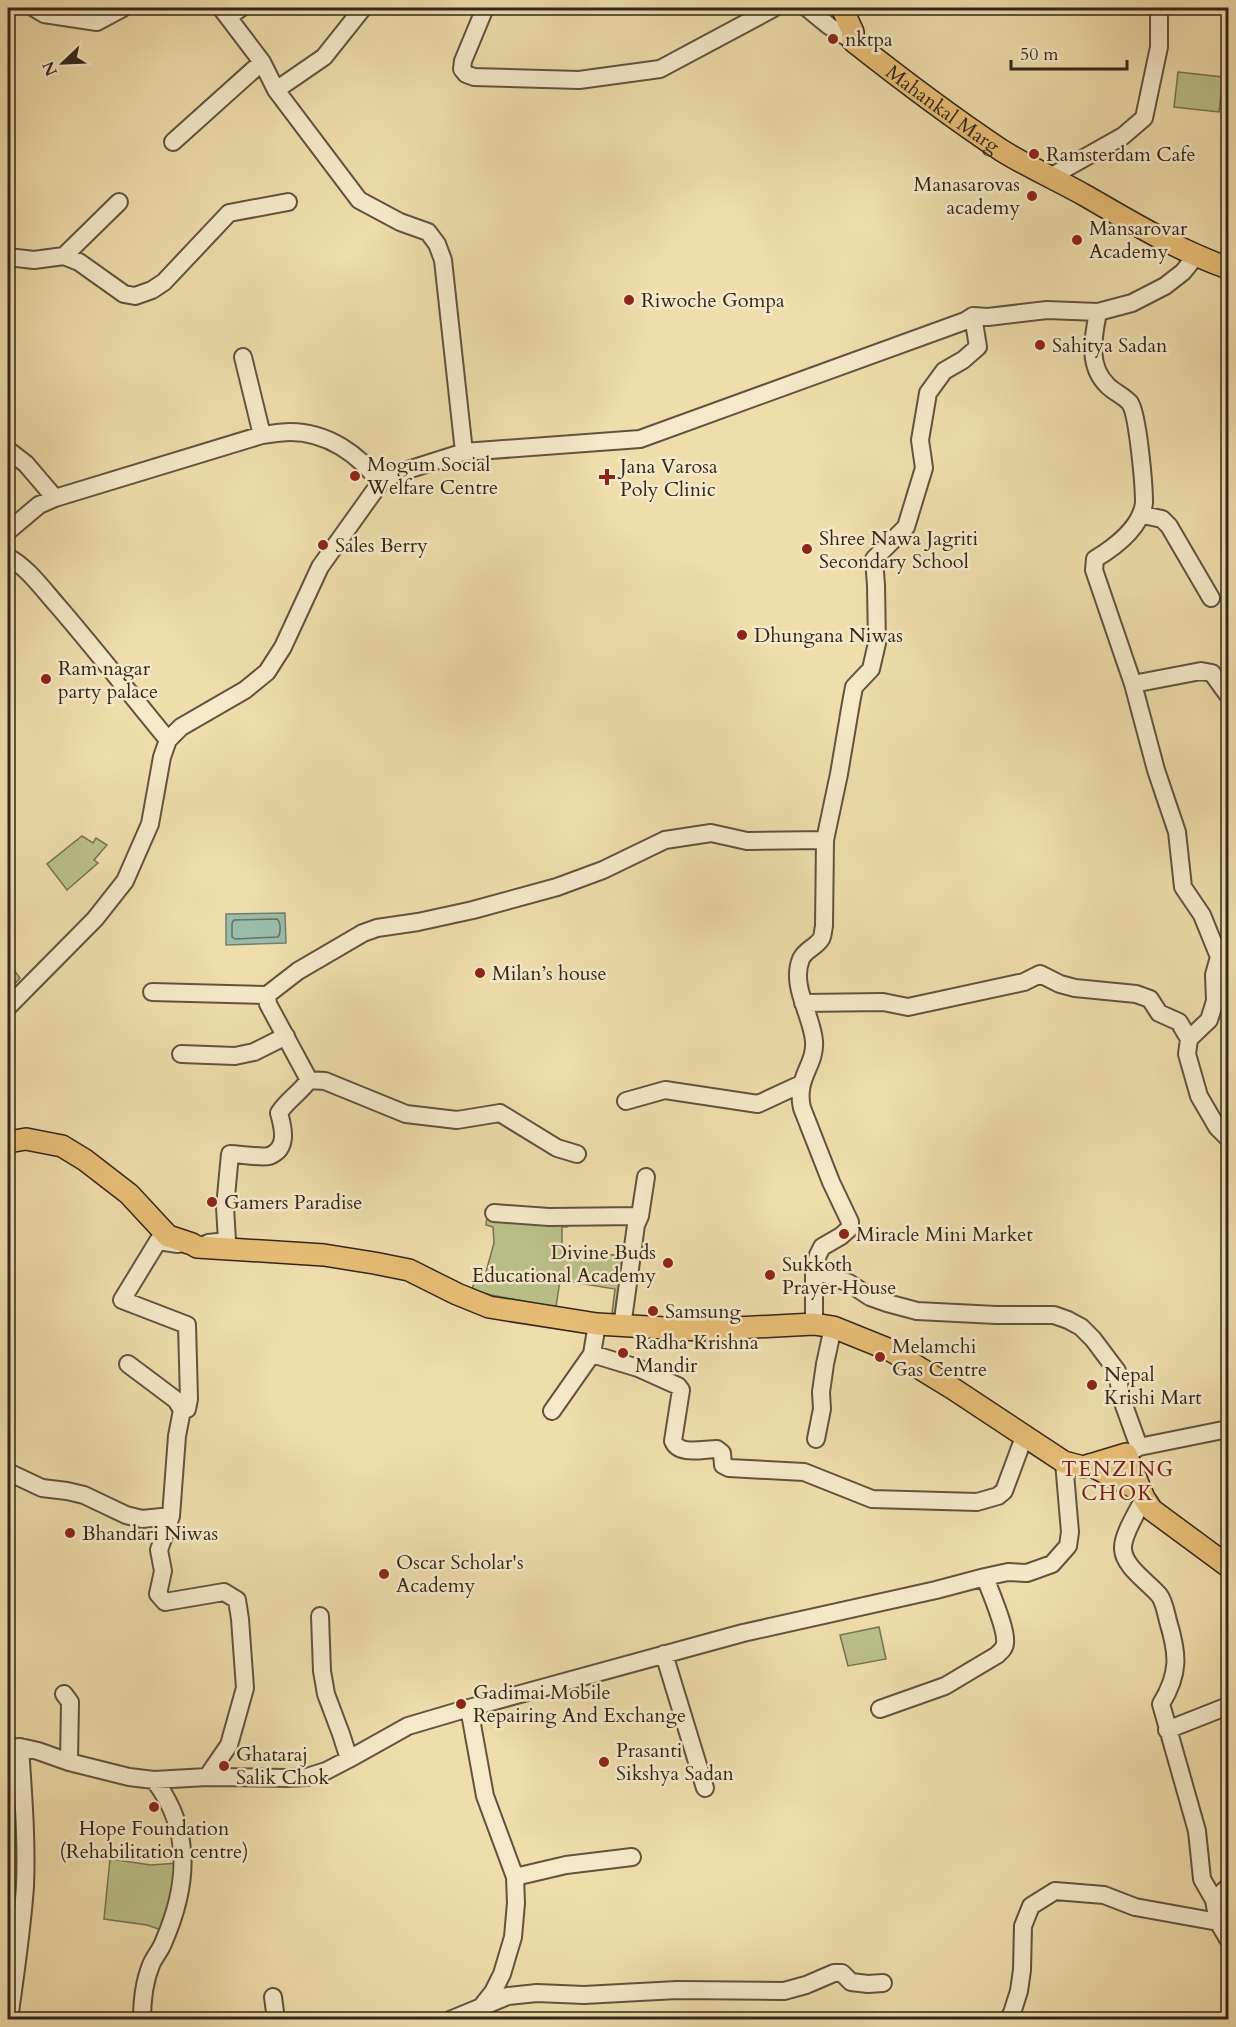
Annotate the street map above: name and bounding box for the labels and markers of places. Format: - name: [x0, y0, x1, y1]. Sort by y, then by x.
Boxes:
- place label: nktpa: [845, 26, 893, 53]
- marker: nktpa: [826, 32, 840, 46]
- place label: Ramsterdam Cafe: [1046, 141, 1195, 168]
- marker: Ramsterdam Cafe: [1027, 147, 1041, 161]
- place label: Manasarovas academy: [914, 171, 1020, 221]
- marker: Manasarovas academy: [1025, 189, 1039, 203]
- place label: Mansarovar Academy: [1089, 215, 1188, 265]
- marker: Mansarovar Academy: [1070, 233, 1084, 247]
- place label: Riwoche Gompa: [641, 287, 785, 314]
- marker: Riwoche Gompa: [622, 293, 636, 307]
- place label: Sahitya Sadan: [1052, 332, 1168, 359]
- marker: Sahitya Sadan: [1033, 338, 1047, 352]
- place label: Mogum Social Welfare Centre: [366, 451, 498, 501]
- place label: Jana Varosa Poly Clinic: [617, 453, 718, 503]
- marker: Jana Varosa Poly Clinic: [598, 468, 616, 486]
- marker: Mogum Social Welfare Centre: [348, 469, 362, 483]
- place label: Shree Nawa Jagriti Secondary School: [819, 525, 978, 575]
- place label: Sales Berry: [335, 532, 428, 559]
- marker: Sales Berry: [316, 538, 330, 552]
- marker: Shree Nawa Jagriti Secondary School: [800, 542, 814, 556]
- place label: Dhungana Niwas: [754, 622, 903, 649]
- marker: Dhungana Niwas: [735, 628, 749, 642]
- place label: Ram nagar party palace: [58, 655, 158, 705]
- marker: Ram nagar party palace: [39, 672, 53, 686]
- place label: Milan’s house: [492, 960, 607, 987]
- marker: Milan’s house: [473, 966, 487, 980]
- place label: Gamers Paradise: [224, 1189, 362, 1216]
- marker: Gamers Paradise: [205, 1195, 219, 1209]
- place label: Miracle Mini Market: [856, 1221, 1033, 1248]
- marker: Miracle Mini Market: [837, 1227, 851, 1241]
- place label: Divine Buds Educational Academy: [472, 1239, 656, 1289]
- place label: Sukkoth Prayer House: [782, 1251, 896, 1301]
- marker: Divine Buds Educational Academy: [661, 1256, 675, 1270]
- marker: Sukkoth Prayer House: [763, 1268, 777, 1282]
- place label: Samsung: [665, 1298, 742, 1325]
- marker: Samsung: [646, 1304, 660, 1318]
- place label: Radha Krishna Mandir: [635, 1329, 759, 1379]
- place label: Melamchi Gas Centre: [892, 1333, 987, 1383]
- marker: Radha Krishna Mandir: [616, 1346, 630, 1360]
- marker: Melamchi Gas Centre: [873, 1350, 887, 1364]
- place label: Nepal Krishi Mart: [1104, 1361, 1202, 1411]
- marker: Nepal Krishi Mart: [1085, 1378, 1099, 1392]
- place label: Bhandari Niwas: [82, 1520, 218, 1547]
- marker: Bhandari Niwas: [63, 1526, 77, 1540]
- place label: Oscar Scholar's Academy: [396, 1549, 524, 1599]
- marker: Oscar Scholar's Academy: [377, 1567, 391, 1581]
- place label: Gadimai Mobile Repairing And Exchange: [473, 1679, 686, 1729]
- marker: Gadimai Mobile Repairing And Exchange: [454, 1697, 468, 1711]
- place label: Prasanti Sikshya Sadan: [616, 1737, 735, 1787]
- place label: Ghataraj Salik Chok: [236, 1741, 330, 1791]
- marker: Prasanti Sikshya Sadan: [597, 1755, 611, 1769]
- marker: Ghataraj Salik Chok: [217, 1759, 231, 1773]
- marker: Hope Foundation (Rehabilitation centre): [147, 1800, 161, 1814]
- place label: Hope Foundation (Rehabilitation centre): [59, 1815, 249, 1865]

